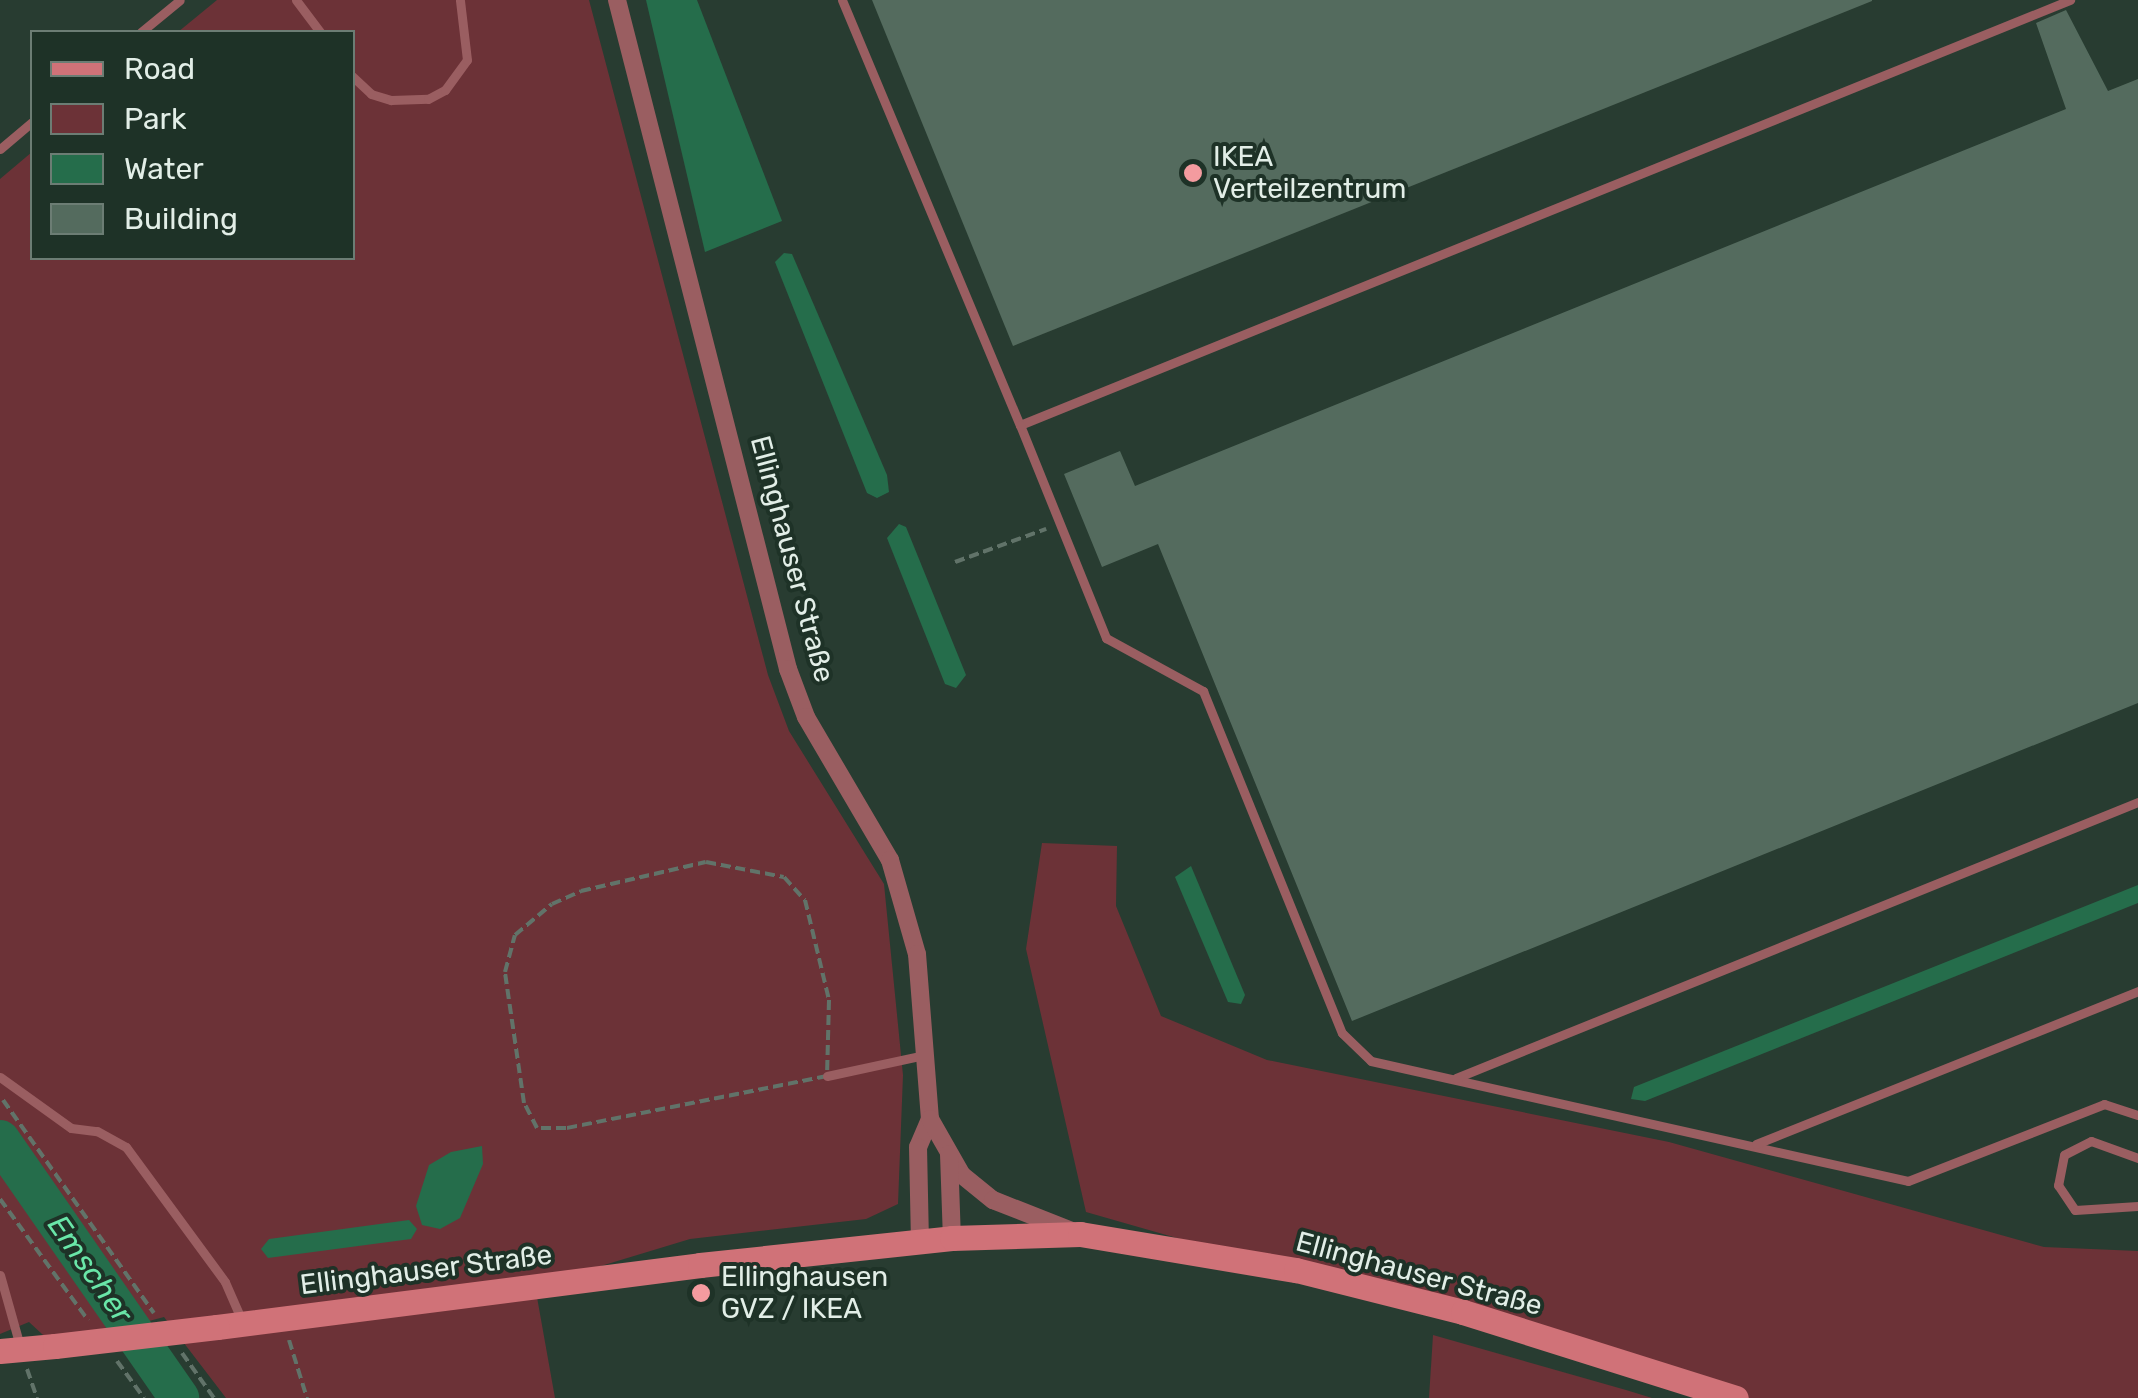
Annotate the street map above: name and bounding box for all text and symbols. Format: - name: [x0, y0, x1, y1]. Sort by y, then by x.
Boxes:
- legend: [30, 30, 355, 260]
- text: Road: [124, 51, 195, 87]
- text: Park: [124, 101, 186, 137]
- place label: IKEA Verteilzentrum: [1213, 140, 1406, 206]
- text: Water: [124, 151, 204, 187]
- marker: IKEA Verteilzentrum: [1182, 162, 1204, 184]
- text: Building: [124, 201, 238, 237]
- street label: Ellinghauser Straße: [743, 432, 841, 686]
- water label: Emscher: [40, 1208, 140, 1330]
- street label: Ellinghauser Straße: [1292, 1225, 1546, 1323]
- street label: Ellinghauser Straße: [298, 1238, 554, 1302]
- place label: Ellinghausen GVZ / IKEA: [721, 1260, 888, 1326]
- marker: Ellinghausen GVZ / IKEA: [690, 1282, 712, 1304]

